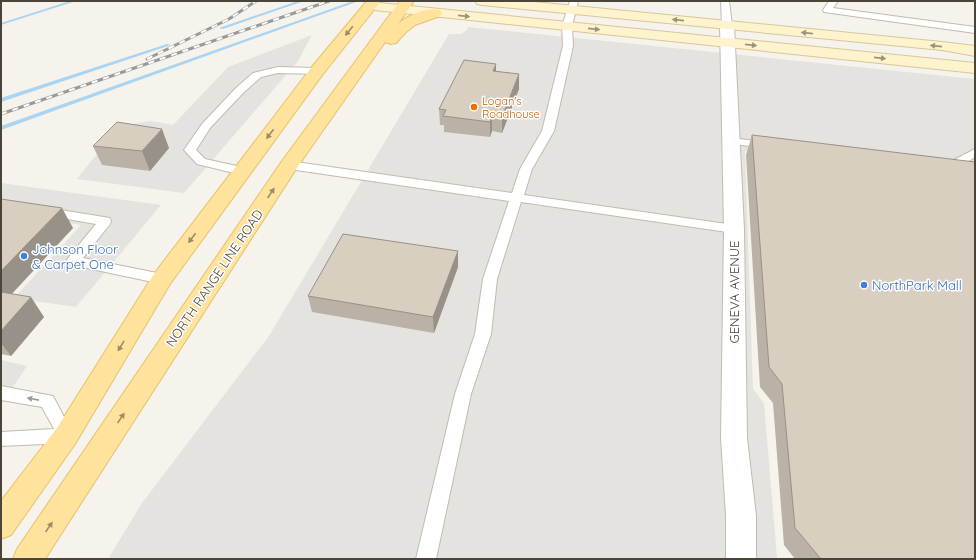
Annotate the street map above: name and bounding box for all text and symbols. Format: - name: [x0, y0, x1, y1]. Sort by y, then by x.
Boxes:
- one-way arrow: [458, 12, 470, 19]
- one-way arrow: [672, 17, 684, 24]
- one-way arrow: [588, 25, 600, 32]
- one-way arrow: [345, 26, 354, 36]
- one-way arrow: [801, 30, 813, 36]
- one-way arrow: [745, 42, 757, 48]
- one-way arrow: [930, 43, 942, 49]
- one-way arrow: [874, 55, 886, 62]
- place label: Logan's Roadhouse: [482, 94, 540, 121]
- marker: Logan's Roadhouse: [469, 102, 479, 112]
- one-way arrow: [266, 129, 274, 139]
- one-way arrow: [267, 187, 274, 199]
- street label: NORTH RANGE LINE ROAD: [162, 206, 266, 350]
- one-way arrow: [188, 233, 196, 243]
- place label: Johnson Floor & Carpet One: [32, 241, 118, 272]
- street label: GENEVA AVENUE: [726, 241, 742, 343]
- marker: Johnson Floor & Carpet One: [19, 251, 29, 261]
- place label: NorthPark Mall: [872, 277, 962, 293]
- marker: NorthPark Mall: [859, 280, 869, 290]
- one-way arrow: [117, 340, 124, 352]
- one-way arrow: [27, 396, 39, 402]
- one-way arrow: [117, 413, 125, 423]
- one-way arrow: [46, 521, 53, 532]

